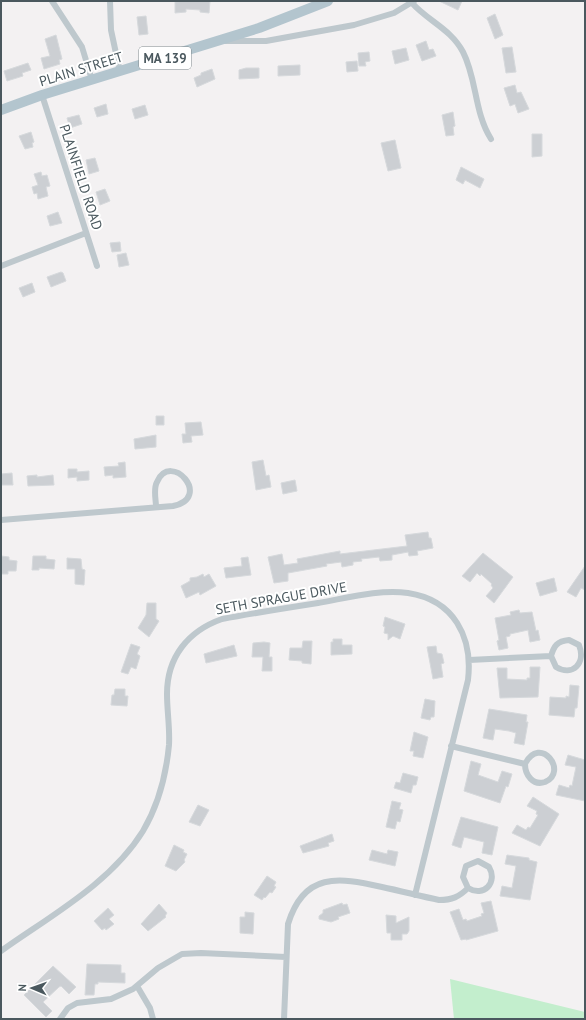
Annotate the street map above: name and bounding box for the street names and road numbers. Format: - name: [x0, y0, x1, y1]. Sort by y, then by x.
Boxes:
- road number: MA 139: [139, 47, 191, 69]
- street label: PLAIN STREET: [37, 48, 125, 90]
- street label: PLAINFIELD ROAD: [55, 122, 107, 232]
- street label: SETH SPRAGUE DRIVE: [214, 578, 348, 618]

